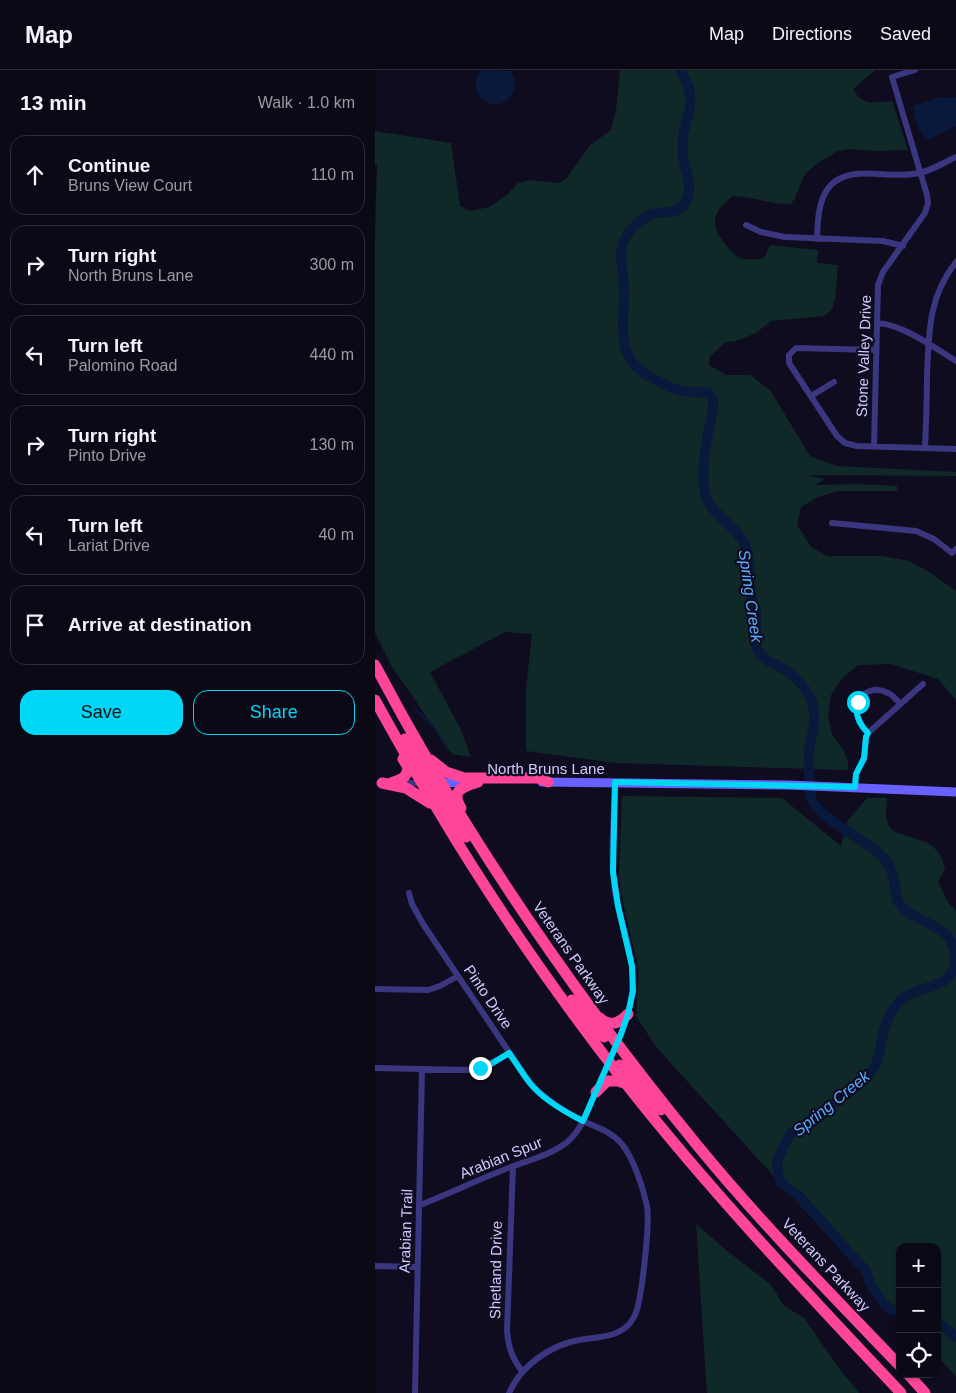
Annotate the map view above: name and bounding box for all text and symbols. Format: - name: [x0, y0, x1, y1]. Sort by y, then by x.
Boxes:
- text: Map: [25, 21, 73, 48]
- text: Map: [709, 24, 744, 44]
- text: Directions: [772, 24, 852, 44]
- text: Saved: [880, 24, 931, 44]
- text: 13 min: [20, 91, 87, 114]
- text: Walk · 1.0 km: [258, 94, 355, 111]
- text: Continue: [68, 155, 150, 176]
- icon: ahead: [21, 161, 49, 189]
- text: 110 m: [311, 166, 354, 183]
- text: Bruns View Court: [68, 177, 192, 194]
- text: Turn right: [68, 245, 156, 266]
- icon: right: [21, 251, 49, 279]
- text: 300 m: [310, 256, 354, 273]
- text: North Bruns Lane: [68, 267, 193, 284]
- street label: Stone Valley Drive: [853, 295, 874, 417]
- text: Turn left: [68, 335, 143, 356]
- icon: left: [21, 341, 49, 369]
- text: 440 m: [310, 346, 354, 363]
- text: Palomino Road: [68, 357, 177, 374]
- text: Turn right: [68, 425, 156, 446]
- icon: right: [21, 431, 49, 459]
- text: 130 m: [310, 436, 354, 453]
- text: Pinto Drive: [68, 447, 146, 464]
- text: Turn left: [68, 515, 143, 536]
- icon: left: [21, 521, 49, 549]
- text: 40 m: [318, 526, 354, 543]
- text: Lariat Drive: [68, 537, 150, 554]
- water label: Spring Creek: [736, 549, 766, 644]
- icon: arrive: [21, 611, 49, 639]
- text: Arrive at destination: [68, 614, 252, 635]
- button: Save: [20, 690, 183, 735]
- button: Share: [193, 690, 355, 735]
- route start: [847, 691, 870, 714]
- street label: North Bruns Lane: [487, 760, 605, 777]
- street label: Veterans Parkway: [530, 898, 613, 1008]
- street label: Pinto Drive: [461, 962, 516, 1032]
- route end: [469, 1057, 492, 1080]
- water label: Spring Creek: [790, 1067, 874, 1139]
- street label: Arabian Spur: [457, 1133, 545, 1182]
- street label: Arabian Trail: [396, 1189, 415, 1273]
- street label: Veterans Parkway: [779, 1215, 874, 1315]
- street label: Shetland Drive: [486, 1221, 505, 1319]
- map controls: [896, 1243, 941, 1378]
- button: +: [896, 1243, 941, 1288]
- button: −: [896, 1288, 941, 1333]
- button: locate: [896, 1333, 941, 1378]

